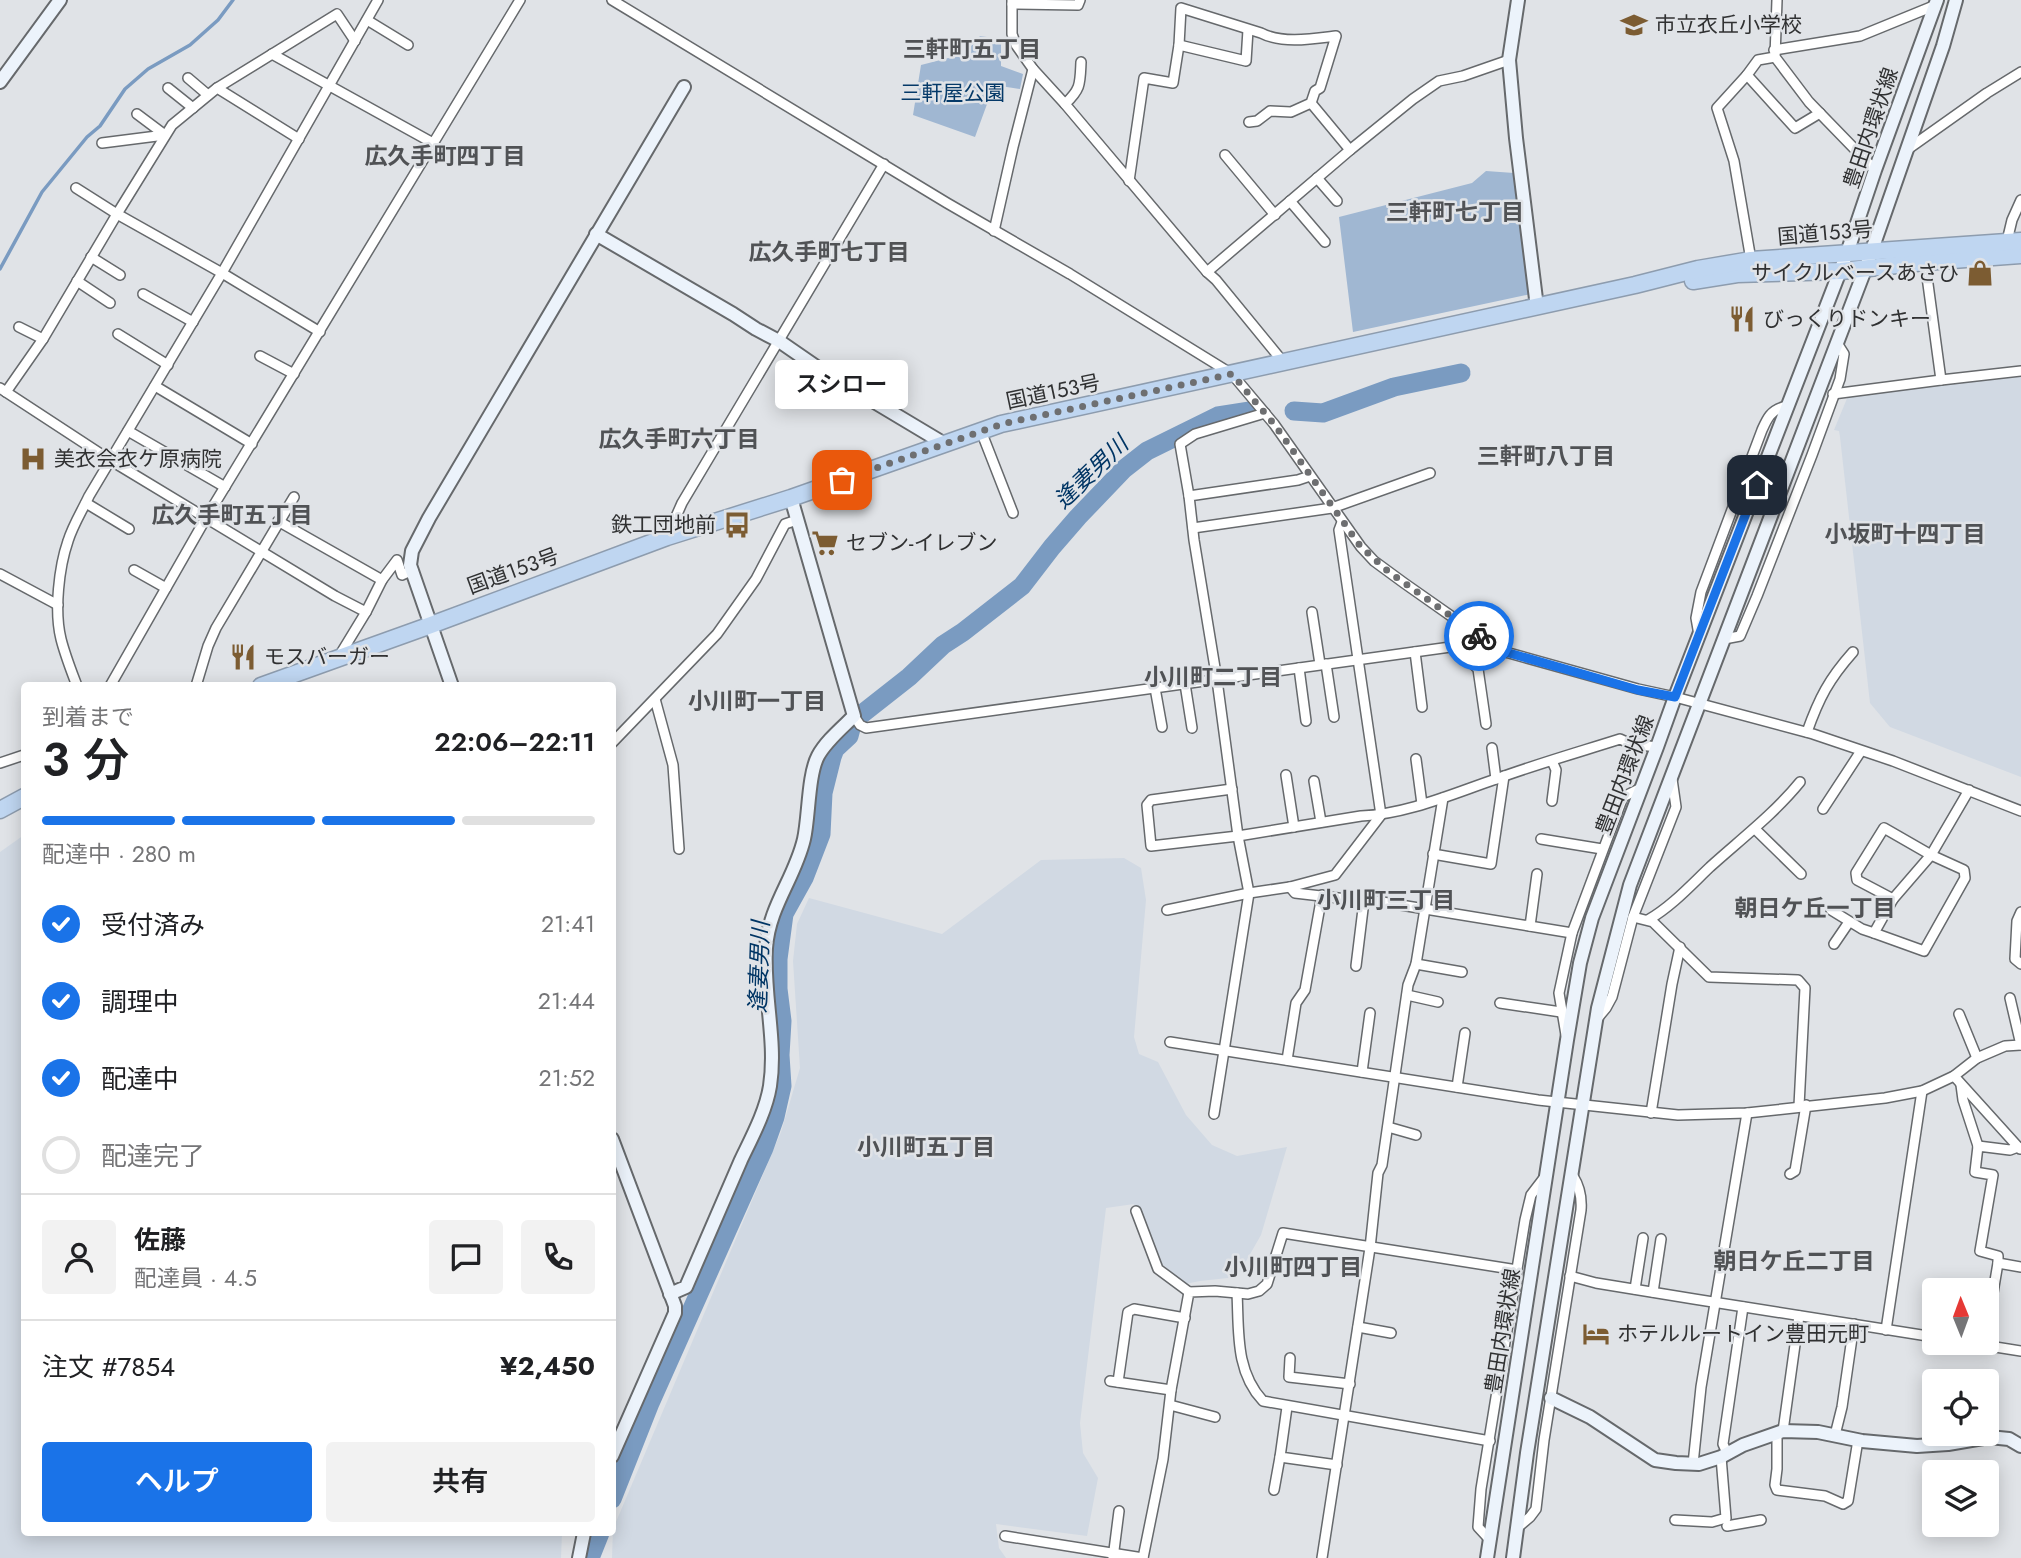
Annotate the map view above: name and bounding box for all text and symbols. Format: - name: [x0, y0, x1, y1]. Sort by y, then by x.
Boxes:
- school or university icon: 市立衣丘小学校: [1619, 10, 1649, 40]
- place label: 市立衣丘小学校: [1655, 10, 1802, 40]
- district label: 三軒町五丁目: [903, 32, 1041, 66]
- street label: 豊田内環状線: [1836, 64, 1906, 192]
- park label: 三軒屋公園: [901, 78, 1006, 108]
- district label: 広久手町四丁目: [365, 139, 526, 173]
- district label: 三軒町七丁目: [1386, 195, 1524, 229]
- street label: 国道153号: [1776, 214, 1874, 252]
- district label: 広久手町七丁目: [749, 235, 910, 269]
- place label: サイクルベースあさひ: [1751, 258, 1959, 288]
- shop icon: サイクルベースあさひ: [1965, 258, 1995, 288]
- restaurant icon: びっくりドンキー: [1727, 304, 1757, 334]
- place label: びっくりドンキー: [1763, 304, 1931, 334]
- callout: スシロー: [776, 361, 908, 410]
- text: スシロー: [796, 367, 888, 401]
- street label: 国道153号: [1003, 367, 1103, 417]
- district label: 広久手町六丁目: [599, 422, 760, 456]
- water label: 逢妻男川: [1046, 426, 1138, 516]
- district label: 三軒町八丁目: [1477, 439, 1615, 473]
- hospital icon: 美衣会衣ケ原病院: [18, 444, 48, 474]
- place label: 美衣会衣ケ原病院: [54, 444, 222, 474]
- pin: [812, 450, 872, 510]
- pin: [1727, 455, 1787, 515]
- icon: bag: [823, 461, 861, 499]
- icon: home: [1738, 466, 1776, 504]
- district label: 広久手町五丁目: [152, 498, 313, 532]
- place label: 鉄工団地前: [611, 510, 716, 540]
- bus stop icon: 鉄工団地前: [722, 510, 752, 540]
- district label: 小坂町十四丁目: [1825, 517, 1986, 551]
- supermarket icon: セブン-イレブン: [810, 528, 840, 558]
- place label: セブン-イレブン: [846, 528, 997, 558]
- street label: 国道153号: [463, 541, 563, 601]
- courier: [1444, 601, 1514, 671]
- icon: bike: [1460, 617, 1498, 655]
- restaurant icon: モスバーガー: [228, 642, 258, 672]
- place label: モスバーガー: [264, 642, 390, 672]
- district label: 小川町二丁目: [1144, 660, 1282, 694]
- district label: 小川町一丁目: [688, 684, 826, 718]
- text: 到着まで: [42, 700, 134, 734]
- street label: 豊田内環状線: [1588, 711, 1662, 839]
- text: 22:06–22:11: [434, 723, 595, 761]
- text: 3 分: [42, 727, 129, 793]
- text: 配達中 · 280 m: [42, 837, 196, 871]
- district label: 小川町三丁目: [1317, 883, 1455, 917]
- district label: 朝日ケ丘一丁目: [1735, 891, 1896, 925]
- icon: check: [42, 905, 80, 943]
- text: 受付済み: [101, 906, 205, 944]
- text: 21:41: [541, 907, 595, 941]
- water label: 逢妻男川: [740, 917, 778, 1014]
- icon: check: [42, 982, 80, 1020]
- text: 調理中: [101, 983, 179, 1021]
- text: 21:44: [538, 984, 595, 1018]
- icon: check: [42, 1059, 80, 1097]
- text: 配達中: [101, 1060, 179, 1098]
- text: 21:52: [539, 1061, 595, 1095]
- district label: 小川町五丁目: [857, 1130, 995, 1164]
- text: 配達完了: [101, 1137, 205, 1175]
- button: person: [42, 1220, 116, 1294]
- button: chat: [429, 1220, 503, 1294]
- button: phone: [521, 1220, 595, 1294]
- text: 佐藤: [134, 1221, 186, 1259]
- district label: 朝日ケ丘二丁目: [1714, 1244, 1875, 1278]
- district label: 小川町四丁目: [1224, 1250, 1362, 1284]
- text: 配達員 · 4.5: [134, 1261, 257, 1295]
- street label: 豊田内環状線: [1478, 1266, 1528, 1396]
- north arrow: [1922, 1278, 1998, 1354]
- map controls: [1922, 1278, 1999, 1537]
- hotel icon: ホテルルートイン豊田元町: [1581, 1319, 1611, 1349]
- place label: ホテルルートイン豊田元町: [1617, 1319, 1869, 1349]
- text: ¥2,450: [500, 1347, 595, 1385]
- text: 注文 #7854: [42, 1348, 175, 1386]
- button: locate: [1922, 1369, 1999, 1446]
- button: ヘルプ: [42, 1442, 312, 1522]
- button: 共有: [326, 1442, 595, 1522]
- button: layers: [1922, 1460, 1999, 1537]

